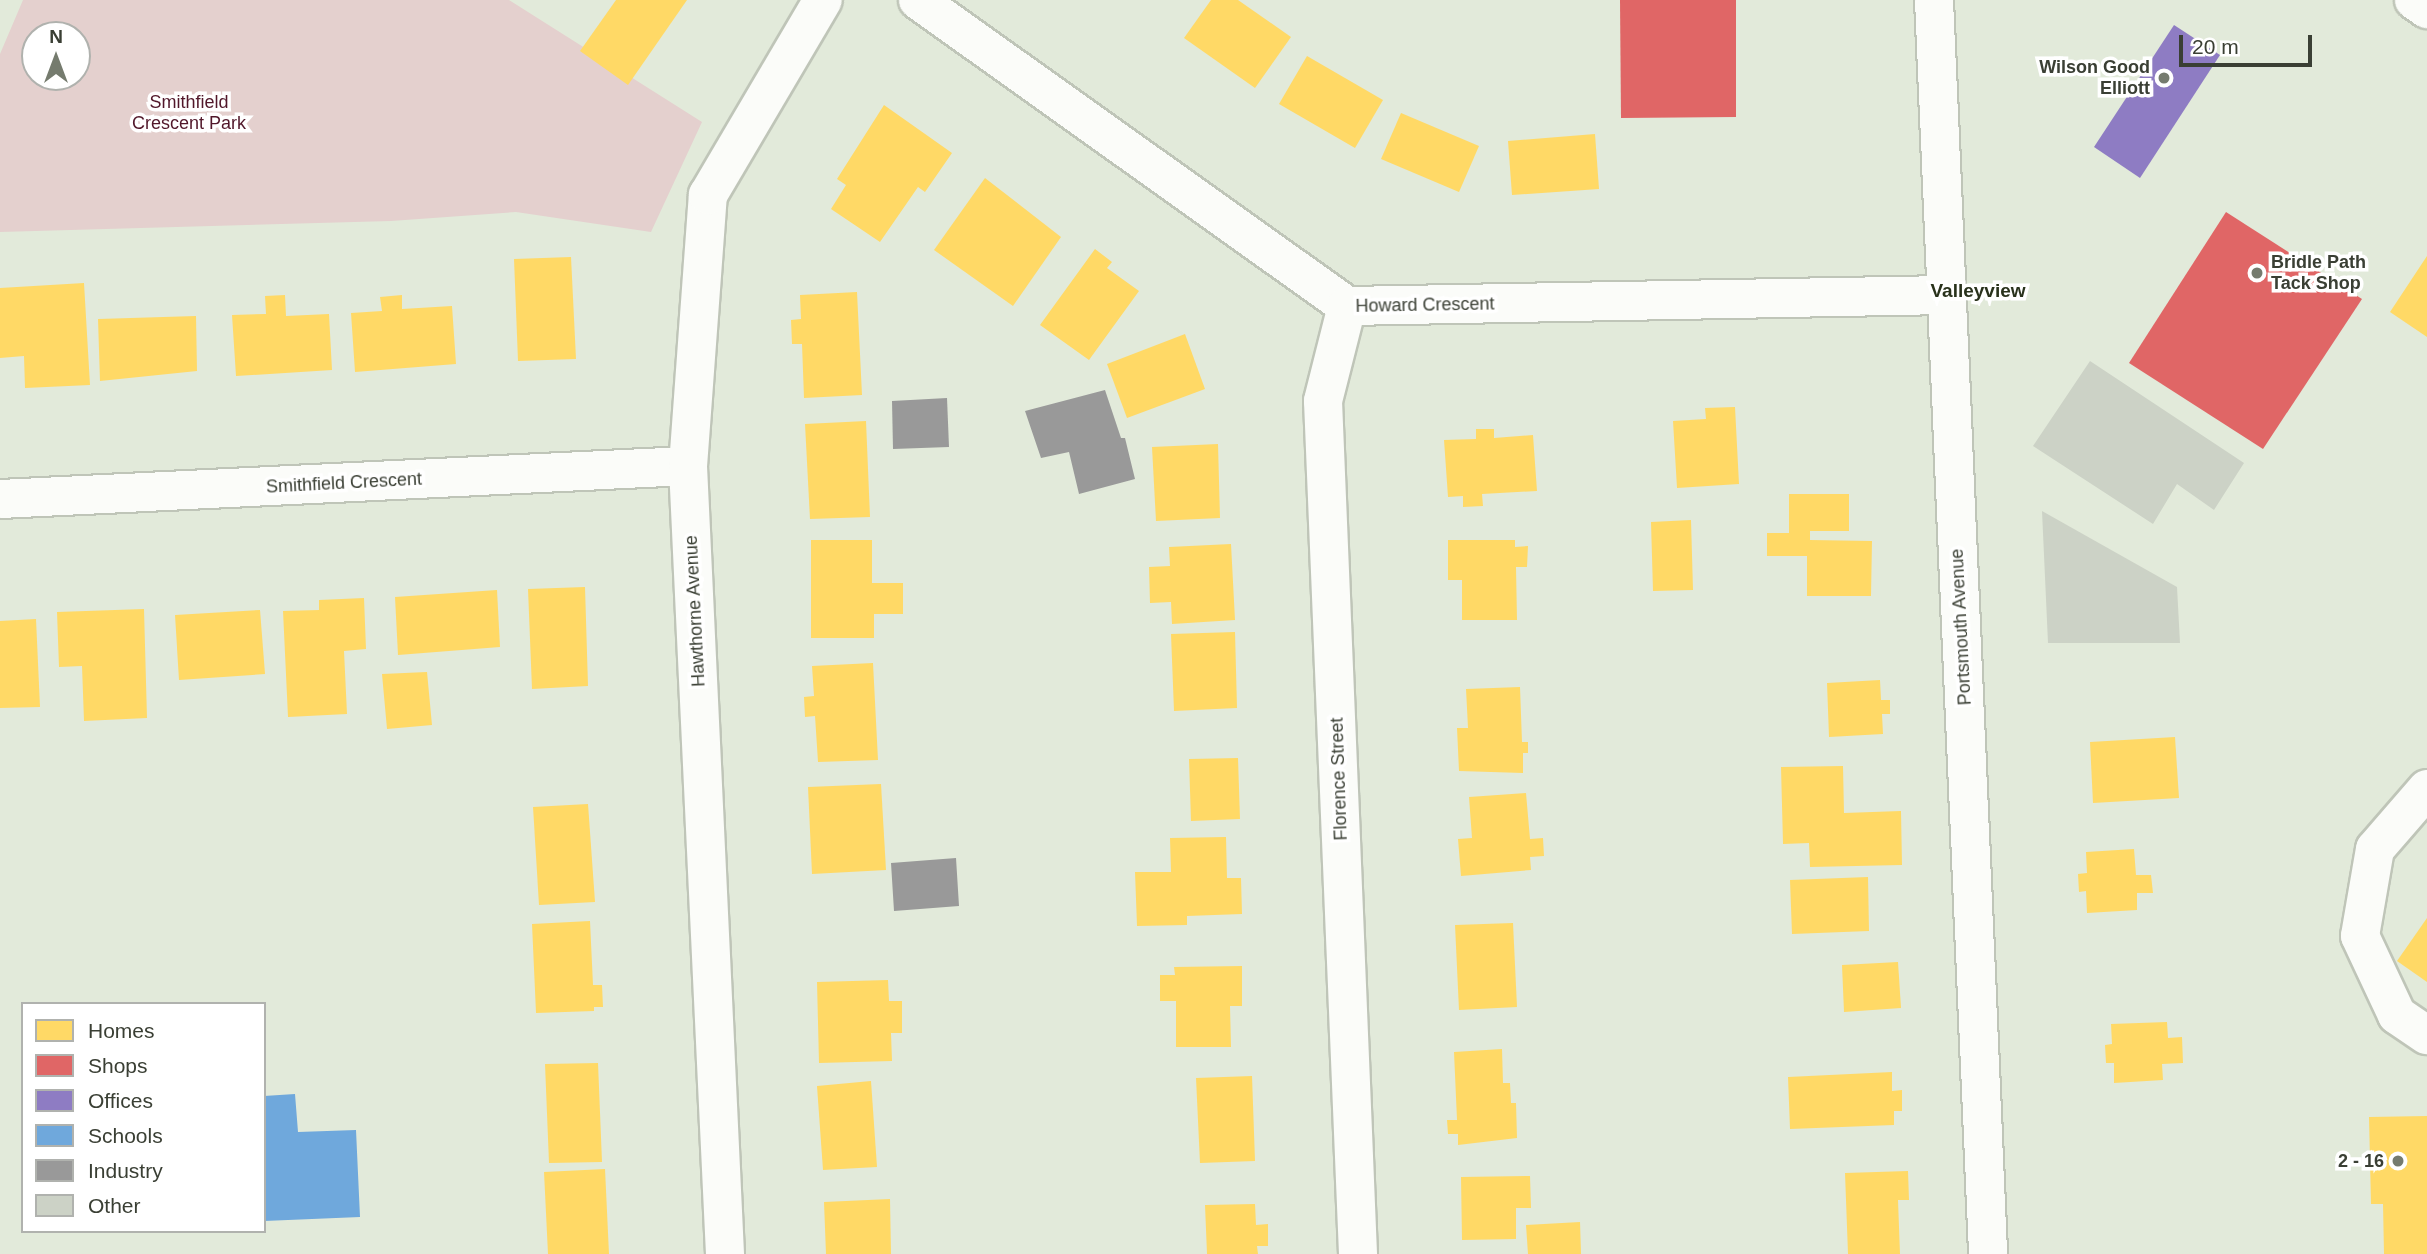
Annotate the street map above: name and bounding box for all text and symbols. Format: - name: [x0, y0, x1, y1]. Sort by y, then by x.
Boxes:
- north arrow: [21, 21, 91, 91]
- scale bar: [2182, 21, 2315, 65]
- text: N: [49, 26, 63, 47]
- text: 20 m: [2192, 35, 2239, 58]
- place label: Wilson Good Elliott: [2039, 57, 2150, 100]
- marker: Wilson Good Elliott: [2156, 70, 2172, 86]
- park label: Smithfield Crescent Park: [132, 92, 246, 134]
- place label: Bridle Path Tack Shop: [2271, 252, 2366, 294]
- marker: Bridle Path Tack Shop: [2249, 265, 2265, 281]
- district label: Valleyview: [1930, 280, 2026, 302]
- street label: Howard Crescent: [1355, 293, 1495, 317]
- street label: Smithfield Crescent: [266, 468, 422, 498]
- street label: Hawthorne Avenue: [680, 534, 710, 688]
- street label: Portsmouth Avenue: [1946, 548, 1976, 706]
- street label: Florence Street: [1326, 717, 1352, 841]
- legend: [21, 1002, 266, 1233]
- text: Homes: [88, 1019, 155, 1042]
- text: Shops: [88, 1054, 148, 1077]
- text: Offices: [88, 1089, 153, 1112]
- text: Schools: [88, 1124, 163, 1147]
- place label: 2 - 16: [2338, 1150, 2384, 1172]
- marker: 2 - 16: [2390, 1153, 2406, 1169]
- text: Industry: [88, 1159, 163, 1182]
- text: Other: [88, 1194, 141, 1217]

